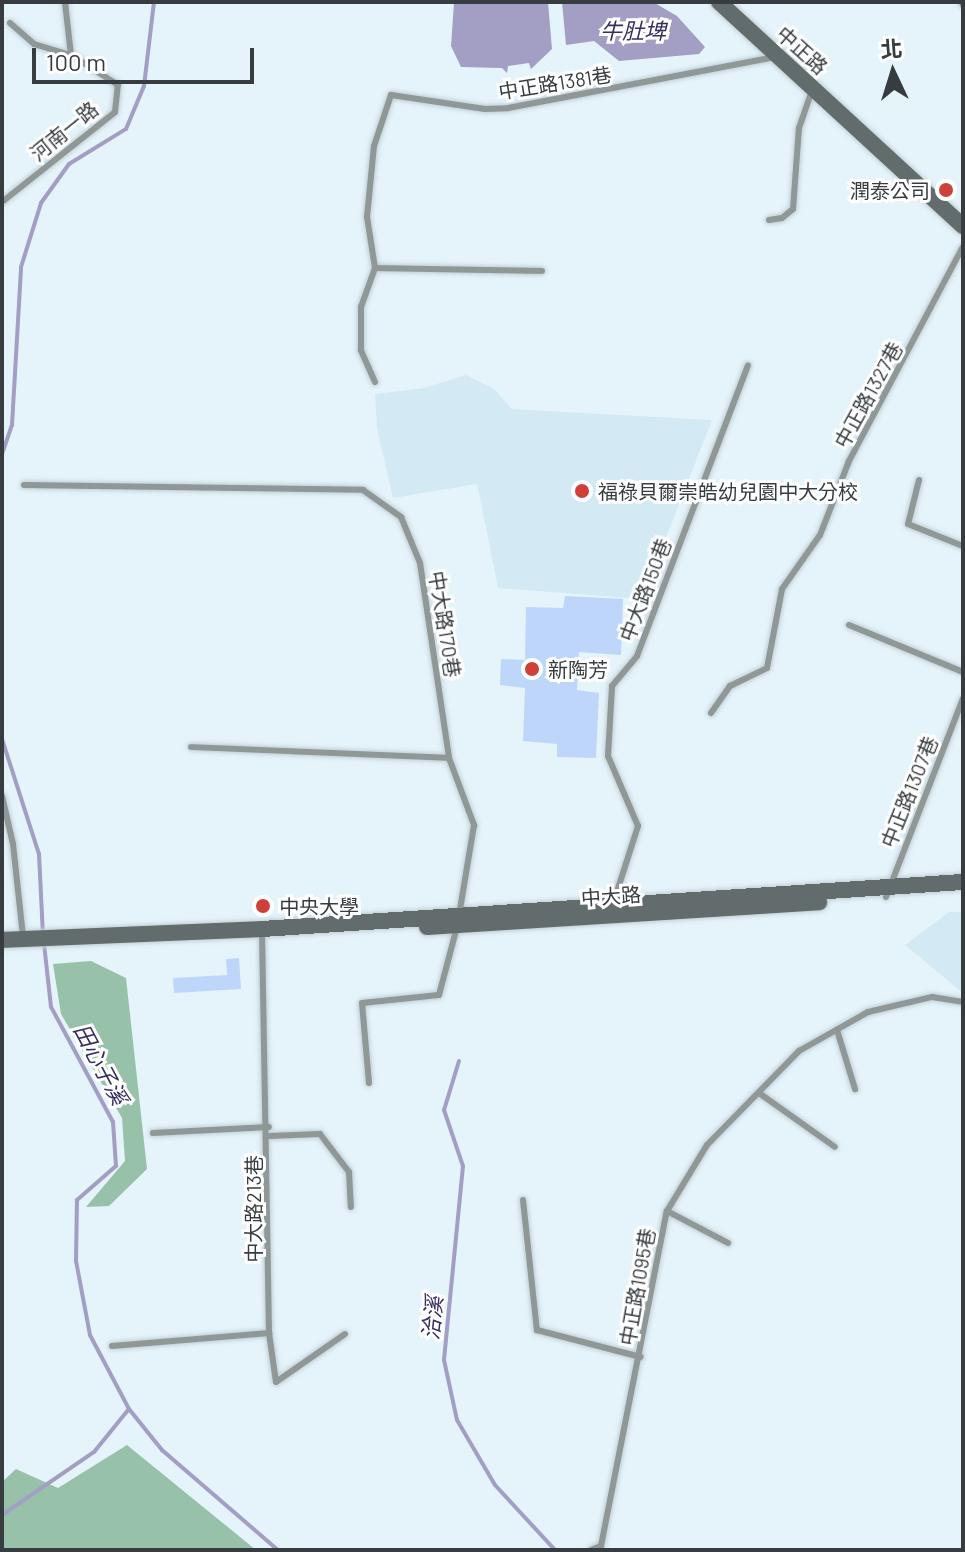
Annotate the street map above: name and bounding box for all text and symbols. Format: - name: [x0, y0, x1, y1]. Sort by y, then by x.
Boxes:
- water label: 牛肚埤: [600, 18, 666, 44]
- street label: 中正路: [772, 21, 832, 79]
- scale bar: [36, 32, 258, 82]
- north arrow: [853, 32, 933, 112]
- text: 北: [879, 34, 903, 62]
- text: 100 m: [46, 47, 106, 76]
- street label: 中正路1381巷: [497, 62, 613, 104]
- street label: 河南一路: [25, 97, 103, 165]
- place label: 潤泰公司: [850, 178, 930, 202]
- marker: 潤泰公司: [937, 181, 955, 199]
- street label: 中正路1327巷: [829, 338, 907, 452]
- place label: 福祿貝爾崇皓幼兒園中大分校: [598, 479, 858, 503]
- marker: 福祿貝爾崇皓幼兒園中大分校: [573, 482, 591, 500]
- street label: 中大路150巷: [614, 535, 676, 645]
- street label: 中大路170巷: [425, 569, 465, 679]
- place label: 新陶芳: [548, 657, 608, 681]
- marker: 新陶芳: [523, 660, 541, 678]
- street label: 中正路1307巷: [876, 733, 942, 851]
- street label: 中大路: [580, 882, 642, 910]
- place label: 中央大學: [279, 894, 359, 918]
- marker: 中央大學: [254, 897, 272, 915]
- water label: 田心子溪: [69, 1019, 133, 1109]
- street label: 中大路213巷: [241, 1155, 265, 1263]
- street label: 中正路1095巷: [615, 1226, 659, 1348]
- water label: 洽溪: [417, 1295, 447, 1341]

